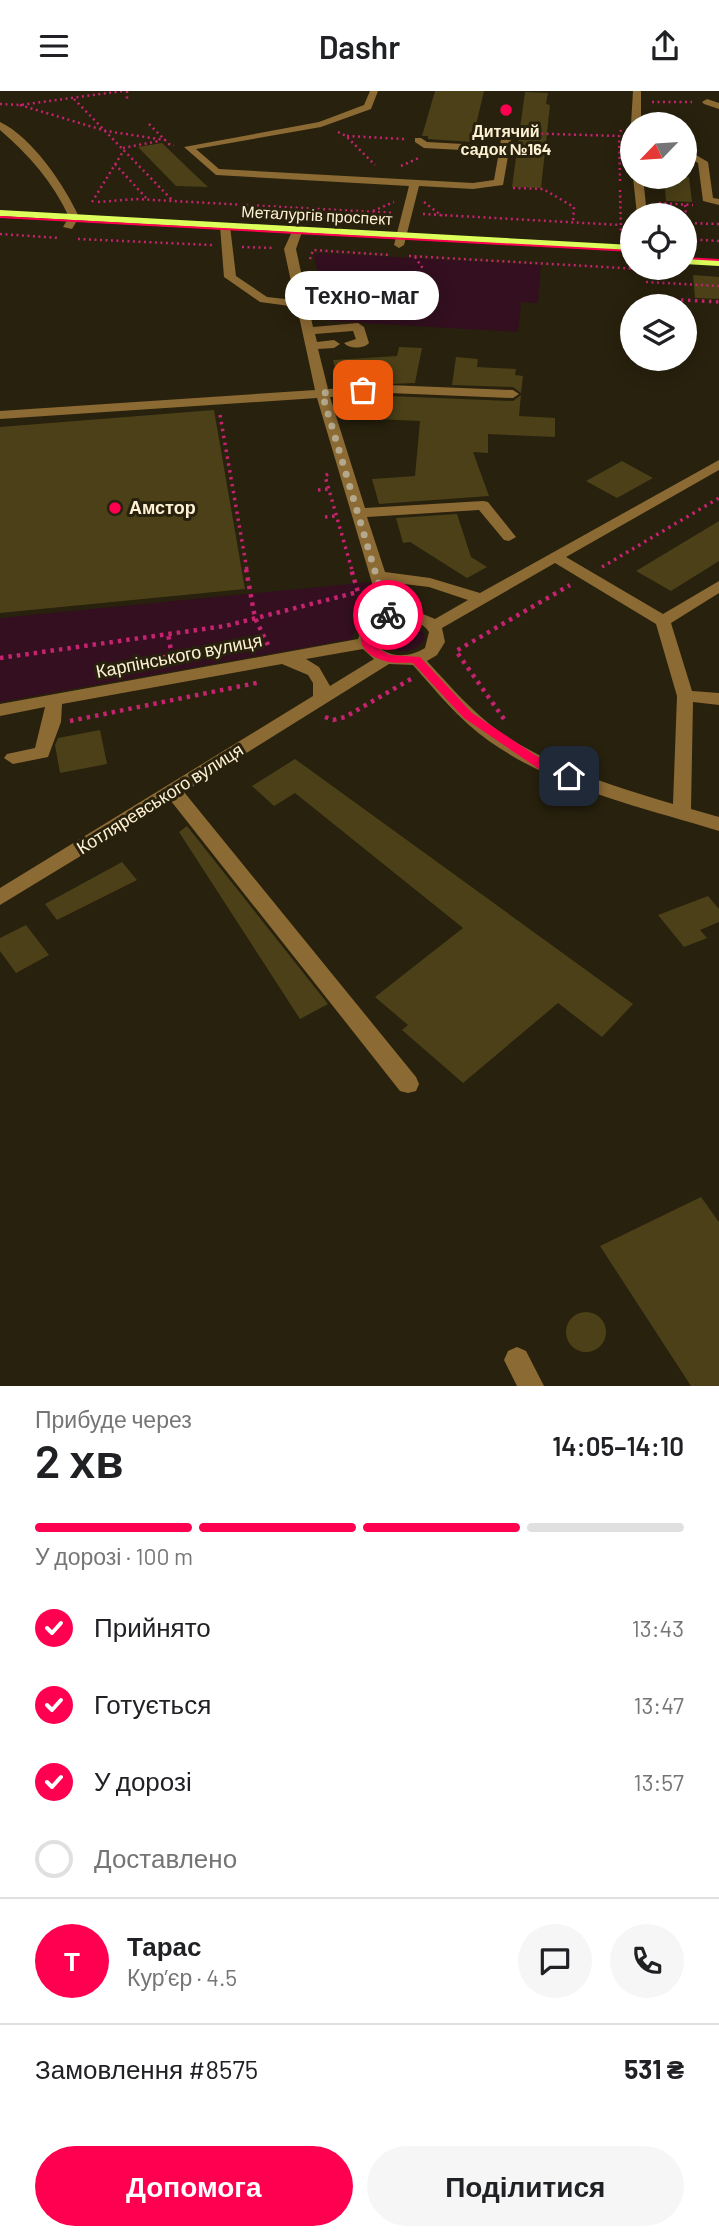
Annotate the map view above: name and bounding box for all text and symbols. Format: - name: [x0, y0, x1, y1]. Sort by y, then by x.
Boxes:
- icon: menu: [35, 27, 73, 65]
- text: Dashr: [319, 27, 400, 65]
- icon: share: [646, 27, 684, 65]
- marker: Дитячий садок №164: [498, 102, 514, 118]
- north arrow: [620, 112, 696, 189]
- map controls: [620, 112, 697, 371]
- place label: Дитячий садок №164: [461, 121, 551, 158]
- street label: Металургів проспект: [241, 201, 394, 228]
- button: locate: [620, 203, 697, 280]
- callout: Техно-маг: [286, 271, 440, 320]
- text: Техно-маг: [305, 281, 419, 309]
- button: layers: [620, 294, 697, 371]
- pin: [333, 360, 393, 420]
- icon: bag: [344, 371, 382, 409]
- place label: Амстор: [129, 496, 196, 518]
- marker: Амстор: [107, 500, 123, 516]
- courier: [353, 580, 423, 650]
- icon: bike: [369, 596, 407, 634]
- street label: Карпінського вулиця: [94, 628, 264, 682]
- street label: Котляревського вулиця: [72, 738, 247, 858]
- pin: [539, 746, 599, 806]
- icon: home: [550, 757, 588, 795]
- text: Прибуде через: [35, 1405, 192, 1433]
- text: 14:05–14:10: [552, 1430, 684, 1461]
- text: 2 хв: [35, 1432, 123, 1487]
- text: У дорозі · 100 m: [35, 1542, 193, 1570]
- icon: check: [35, 1609, 73, 1647]
- text: Прийнято: [94, 1611, 211, 1642]
- text: 13:43: [632, 1614, 684, 1642]
- icon: check: [35, 1686, 73, 1724]
- text: Готується: [94, 1688, 211, 1719]
- text: 13:47: [633, 1691, 684, 1719]
- icon: check: [35, 1763, 73, 1801]
- text: У дорозі: [94, 1765, 192, 1796]
- text: 13:57: [634, 1768, 684, 1796]
- text: Доставлено: [94, 1842, 237, 1873]
- button: chat: [518, 1924, 592, 1998]
- button: phone: [610, 1924, 684, 1998]
- text: Тарас: [127, 1930, 202, 1961]
- text: Т: [64, 1945, 80, 1976]
- text: Кур’єр · 4.5: [127, 1963, 237, 1991]
- text: Замовлення #8575: [35, 2053, 258, 2084]
- text: 531 ₴: [624, 2053, 684, 2084]
- button: Допомога: [35, 2146, 353, 2226]
- button: Поділитися: [367, 2146, 684, 2226]

